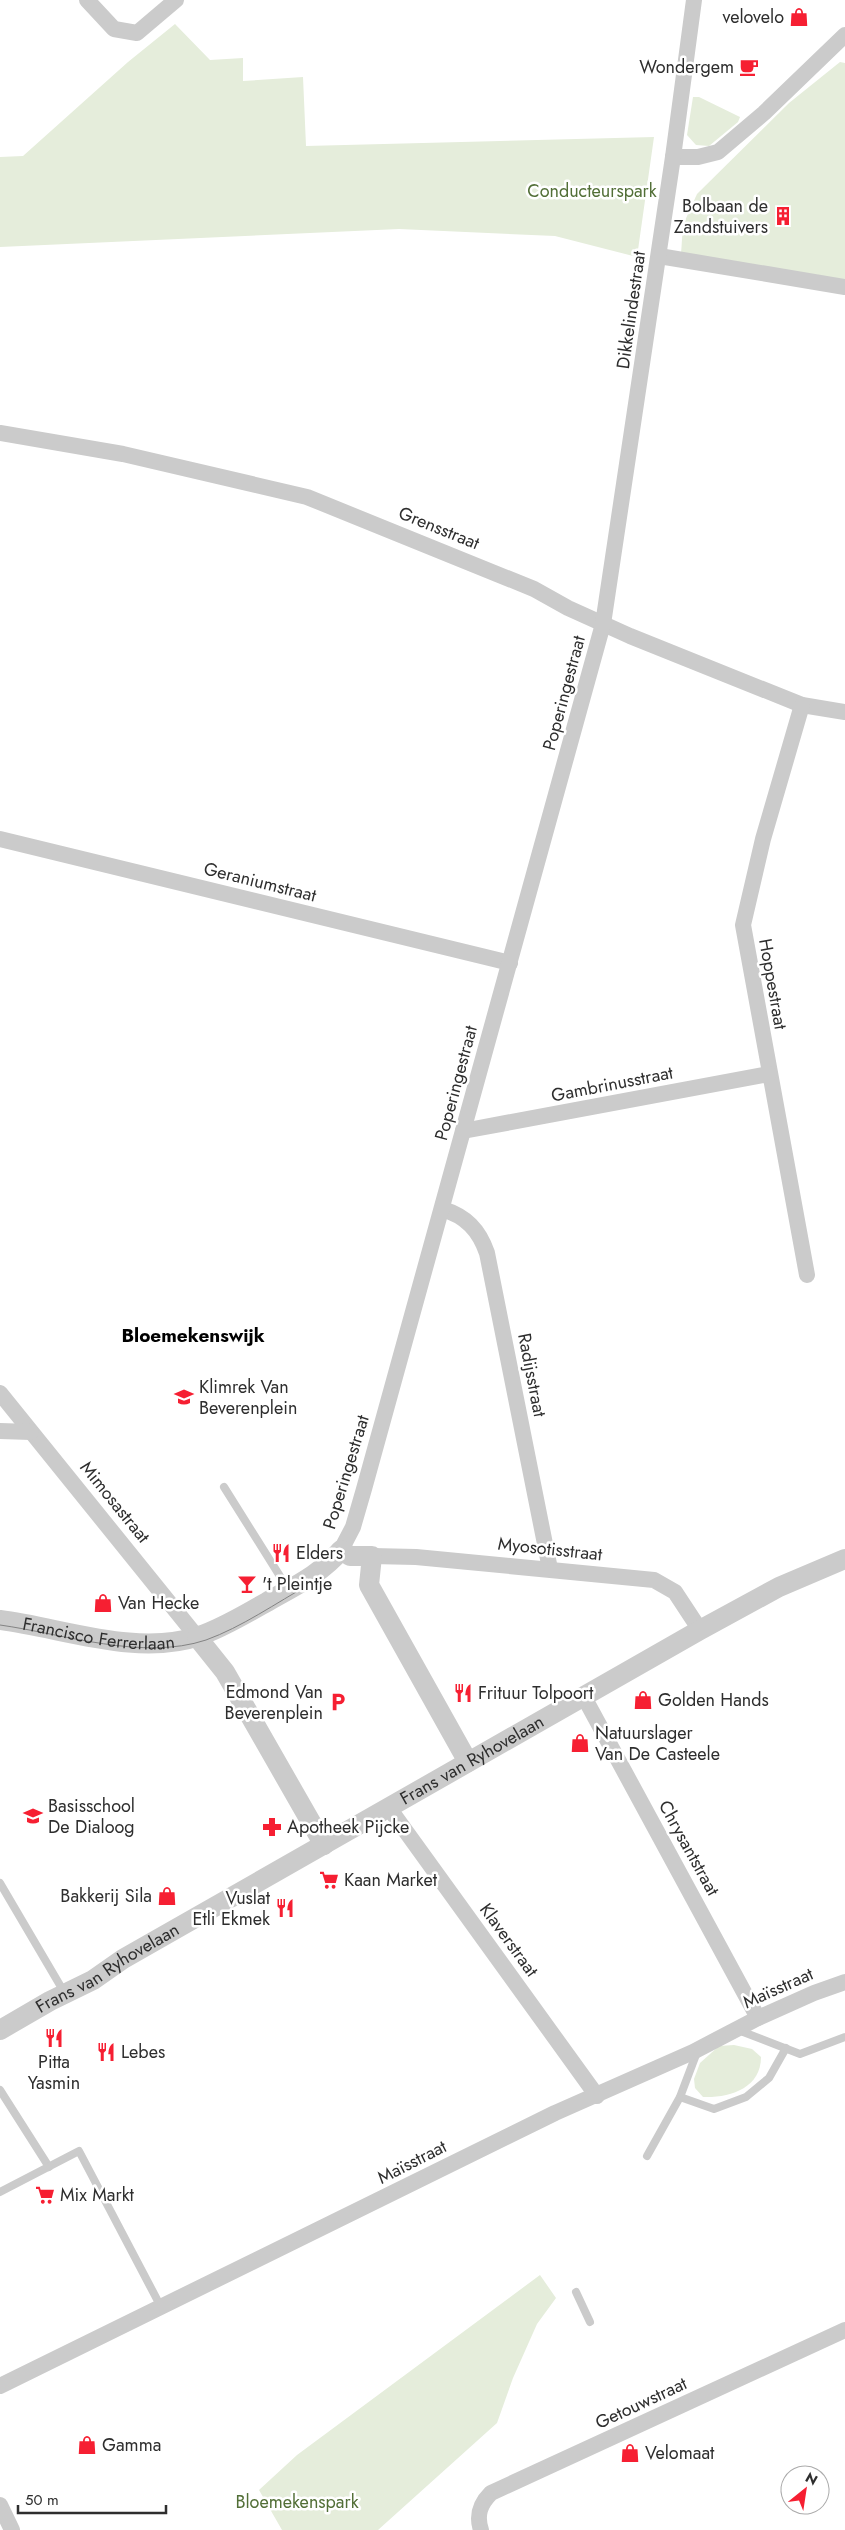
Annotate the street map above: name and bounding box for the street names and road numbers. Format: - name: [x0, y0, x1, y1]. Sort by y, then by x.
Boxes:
- street label: Dikkelindestraat: [610, 249, 652, 371]
- street label: Grensstraat: [395, 500, 484, 556]
- street label: Poperingestraat: [536, 632, 592, 753]
- street label: Geraniumstraat: [201, 855, 320, 909]
- street label: Hoppestraat: [752, 937, 794, 1032]
- street label: Poperingestraat: [428, 1022, 484, 1143]
- street label: Gambrinusstraat: [549, 1059, 676, 1109]
- street label: Radijsstraat: [511, 1331, 553, 1420]
- street label: Poperingestraat: [316, 1411, 376, 1532]
- street label: Mimosastraat: [74, 1456, 156, 1549]
- street label: Myosotisstraat: [497, 1531, 604, 1567]
- street label: Francisco Ferrerlaan: [20, 1611, 176, 1657]
- street label: Frans van Ryhovelaan: [395, 1709, 549, 1811]
- street label: Chrysantstraat: [652, 1796, 726, 1901]
- street label: Klaverstraat: [473, 1898, 545, 1983]
- street label: Frans van Ryhovelaan: [31, 1917, 184, 2020]
- street label: Maïsstraat: [739, 1961, 818, 2015]
- street label: Maïsstraat: [373, 2133, 452, 2191]
- street label: Getouwstraat: [591, 2370, 692, 2436]

